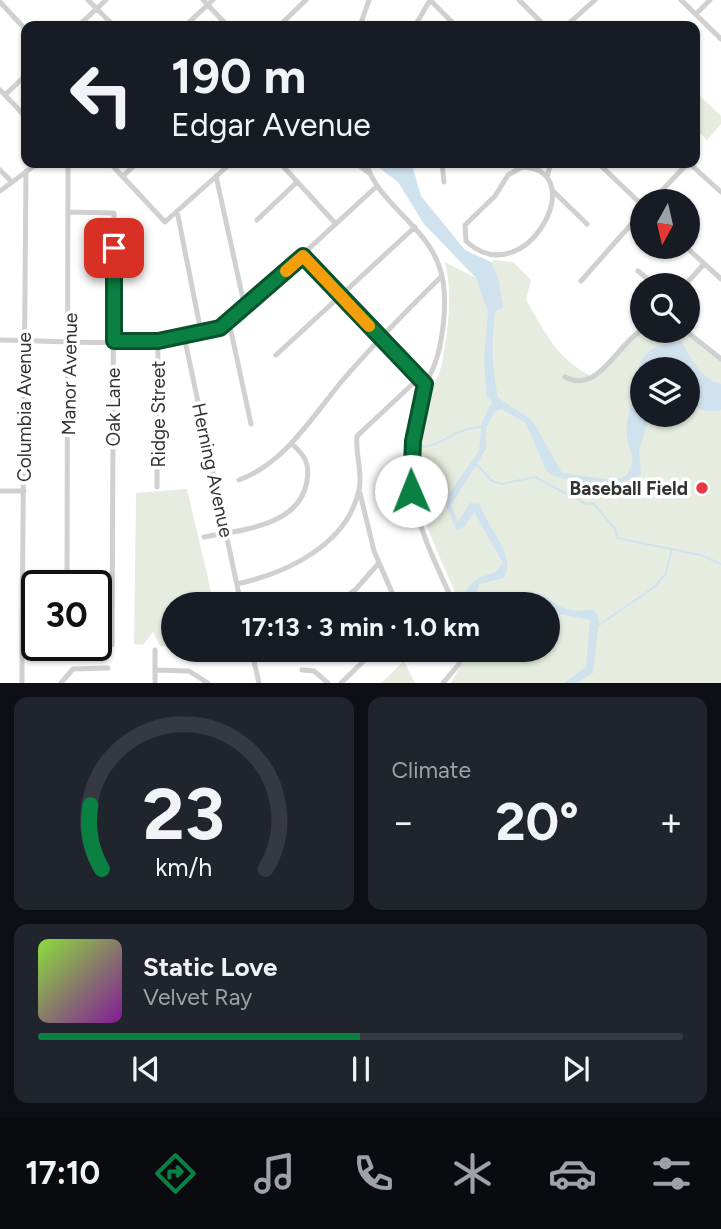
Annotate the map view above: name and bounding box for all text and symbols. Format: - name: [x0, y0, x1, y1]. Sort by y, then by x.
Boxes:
- text: 190 m: [171, 46, 306, 105]
- icon: left: [56, 49, 147, 140]
- text: Edgar Avenue: [171, 106, 371, 144]
- north arrow: [630, 189, 700, 259]
- map controls: [630, 189, 700, 427]
- pin: [84, 218, 144, 278]
- icon: arrive: [95, 229, 133, 267]
- button: search: [630, 273, 700, 343]
- street label: Manor Avenue: [57, 312, 82, 436]
- street label: Columbia Avenue: [13, 332, 36, 482]
- button: layers: [630, 357, 700, 427]
- street label: Ridge Street: [147, 361, 170, 467]
- street label: Oak Lane: [102, 368, 125, 446]
- street label: Herning Avenue: [187, 401, 238, 539]
- position arrow: [374, 454, 448, 528]
- place label: Baseball Field: [570, 477, 688, 500]
- marker: Baseball Field: [694, 480, 710, 496]
- speed limit sign: 30: [21, 570, 112, 661]
- text: 17:13 · 3 min · 1.0 km: [241, 611, 480, 643]
- text: Climate: [392, 756, 471, 784]
- text: 23: [142, 771, 225, 858]
- text: 20°: [496, 791, 579, 853]
- text: −: [392, 799, 415, 845]
- text: +: [659, 799, 683, 845]
- text: km/h: [155, 852, 212, 882]
- text: Static Love: [143, 951, 277, 983]
- text: Velvet Ray: [143, 983, 252, 1011]
- icon: previous: [127, 1050, 165, 1088]
- icon: pause: [342, 1050, 380, 1088]
- icon: next: [557, 1050, 595, 1088]
- icon: directions: [151, 1149, 200, 1198]
- icon: music: [250, 1149, 299, 1198]
- icon: phone: [349, 1149, 398, 1198]
- icon: climate: [448, 1149, 497, 1198]
- icon: car: [548, 1149, 597, 1198]
- icon: filters: [647, 1149, 696, 1198]
- text: 17:10: [25, 1154, 100, 1192]

